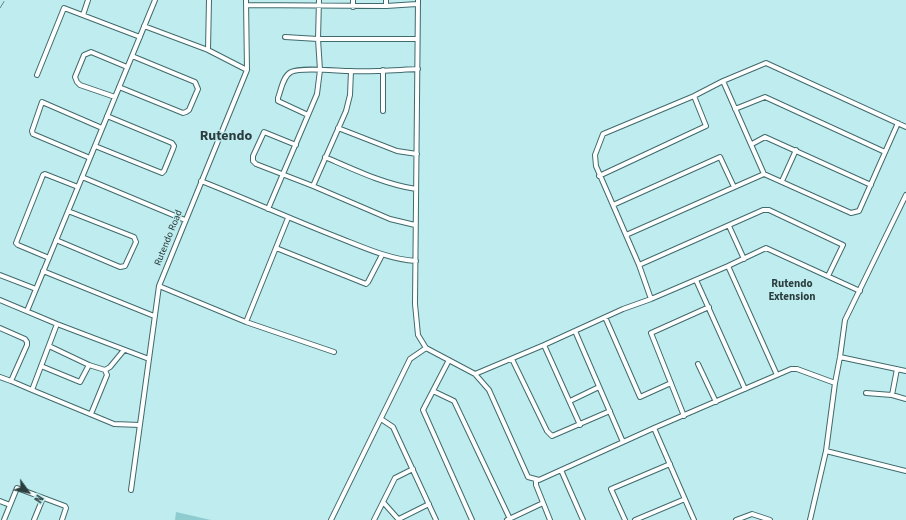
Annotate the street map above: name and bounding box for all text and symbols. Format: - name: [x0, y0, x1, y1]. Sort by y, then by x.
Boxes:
- district label: Rutendo: [200, 129, 252, 145]
- street label: Rutendo Road: [152, 208, 186, 268]
- district label: Rutendo Extension: [768, 278, 816, 304]
- north arrow: [8, 472, 48, 512]
- text: N: [30, 492, 47, 506]

